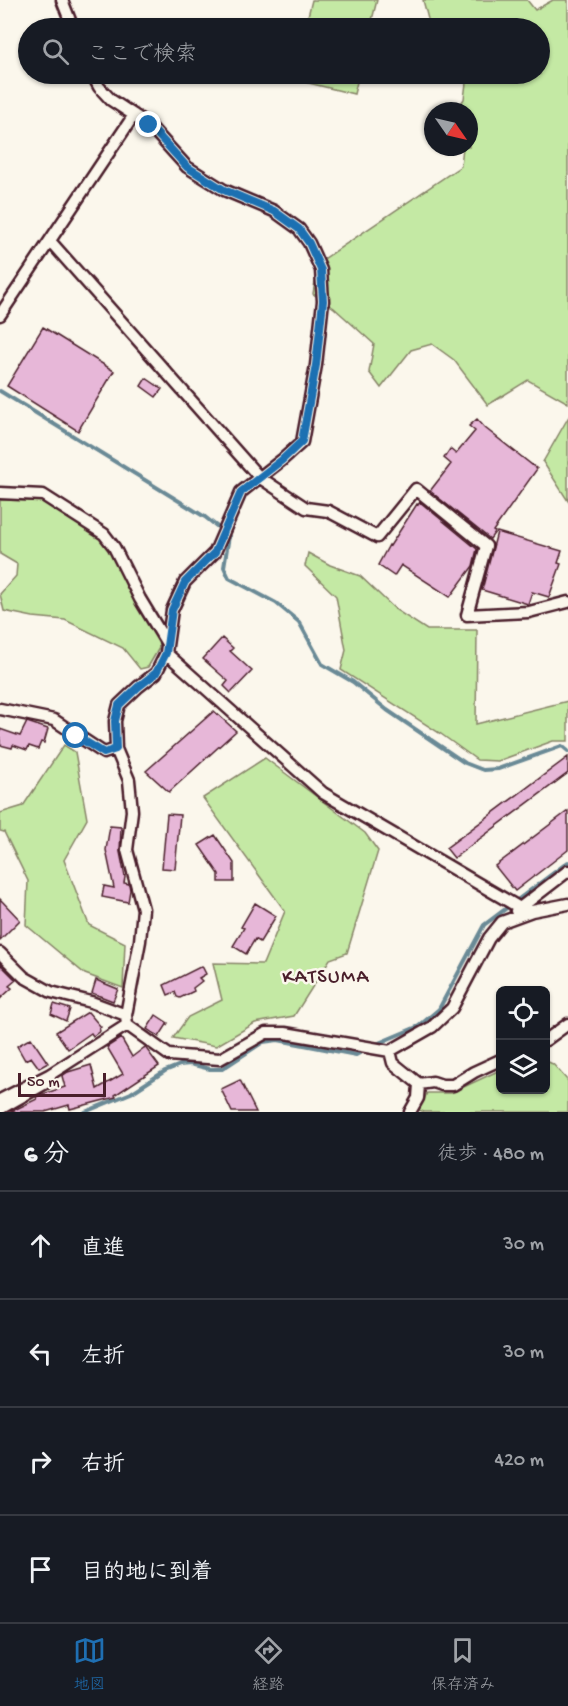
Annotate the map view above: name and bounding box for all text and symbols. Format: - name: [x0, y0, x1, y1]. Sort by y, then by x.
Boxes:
- search box: [18, 18, 550, 84]
- icon: search: [39, 35, 72, 68]
- text: ここで検索: [87, 43, 197, 69]
- north arrow: [424, 102, 478, 156]
- route end: [135, 111, 161, 137]
- route start: [62, 722, 88, 748]
- district label: KATSUMA: [282, 967, 370, 990]
- map controls: [496, 986, 550, 1094]
- button: locate: [496, 986, 550, 1040]
- button: layers: [496, 1040, 550, 1094]
- scale bar: [18, 1070, 106, 1098]
- text: 50 m: [27, 1074, 60, 1093]
- text: 6 分: [24, 1141, 69, 1172]
- text: 徒歩 · 480 m: [438, 1144, 544, 1167]
- icon: ahead: [24, 1229, 57, 1262]
- text: 30 m: [503, 1234, 544, 1257]
- text: 直進: [81, 1237, 125, 1263]
- icon: left: [24, 1337, 57, 1370]
- text: 30 m: [503, 1342, 544, 1365]
- text: 左折: [81, 1345, 125, 1371]
- icon: right: [24, 1445, 57, 1478]
- text: 420 m: [494, 1450, 544, 1473]
- text: 右折: [81, 1453, 125, 1479]
- icon: arrive: [24, 1553, 57, 1586]
- text: 目的地に到着: [81, 1561, 213, 1587]
- tab: 地図: [73, 1634, 106, 1696]
- tab: 経路: [252, 1634, 285, 1696]
- tab: 保存済み: [431, 1634, 495, 1696]

